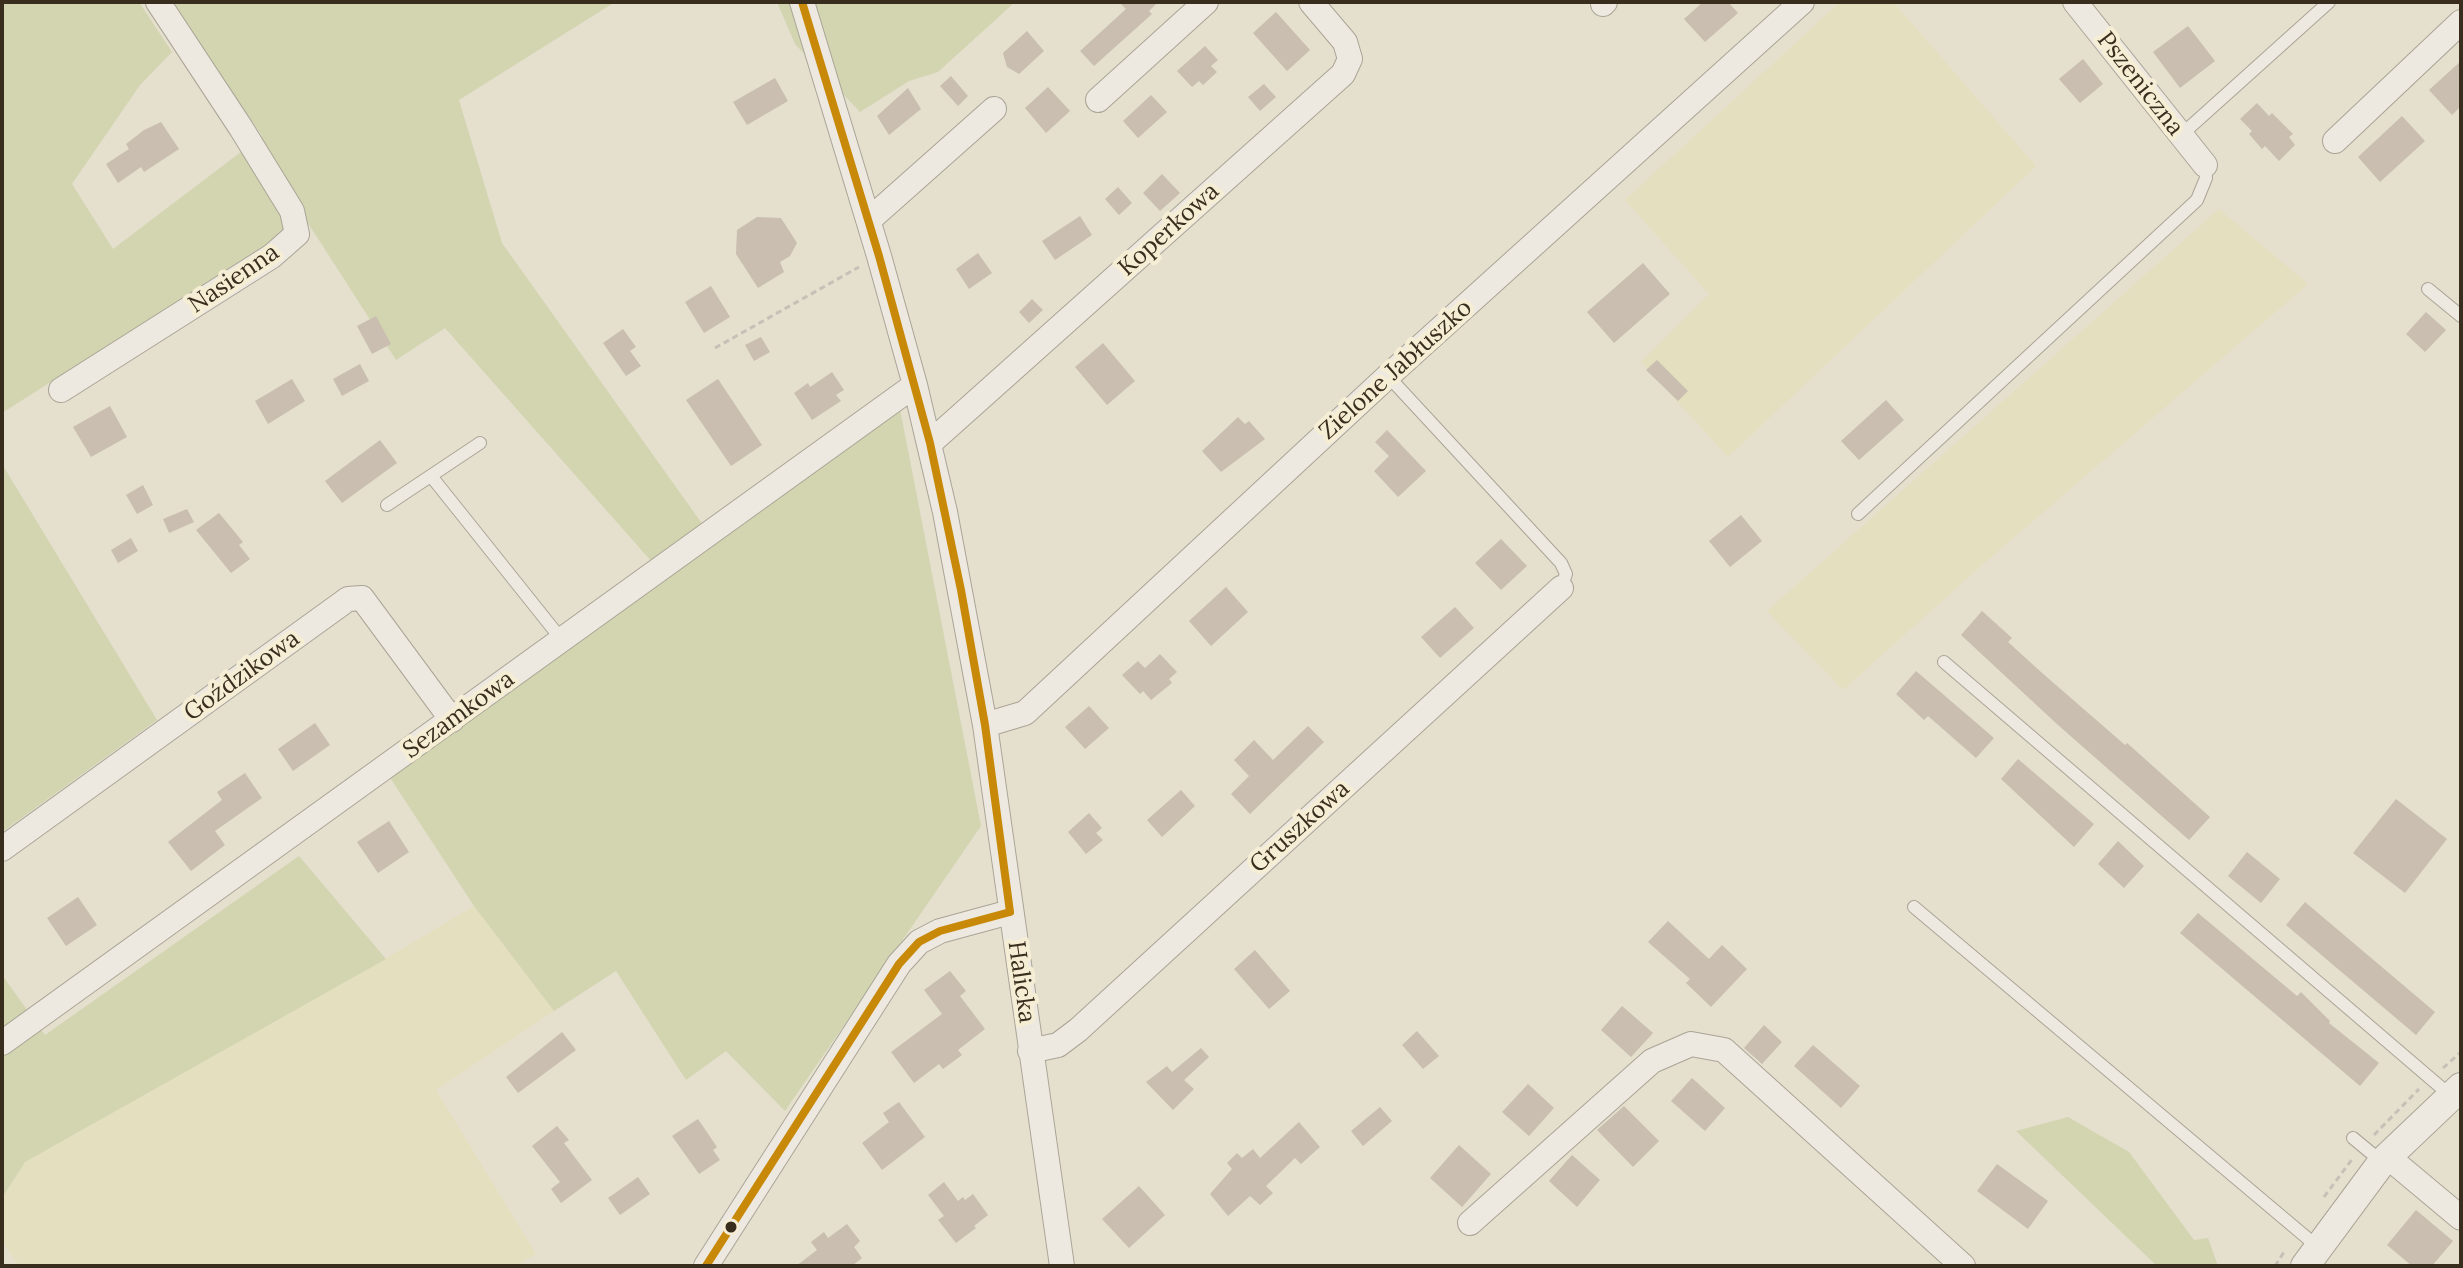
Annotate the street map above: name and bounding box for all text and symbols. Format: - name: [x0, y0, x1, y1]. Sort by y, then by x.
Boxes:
- street label: Pszeniczna: [2091, 26, 2189, 142]
- street label: Koperkowa: [1113, 177, 1225, 283]
- street label: Nasienna: [183, 238, 285, 320]
- street label: Zielone Jabłuszko: [1314, 294, 1478, 446]
- street label: Goździkowa: [179, 624, 305, 728]
- street label: Sezamkowa: [398, 665, 520, 765]
- street label: Gruszkowa: [1244, 775, 1356, 879]
- street label: Halicka: [1001, 939, 1041, 1025]
- unlabelled marker: [723, 1219, 739, 1235]

